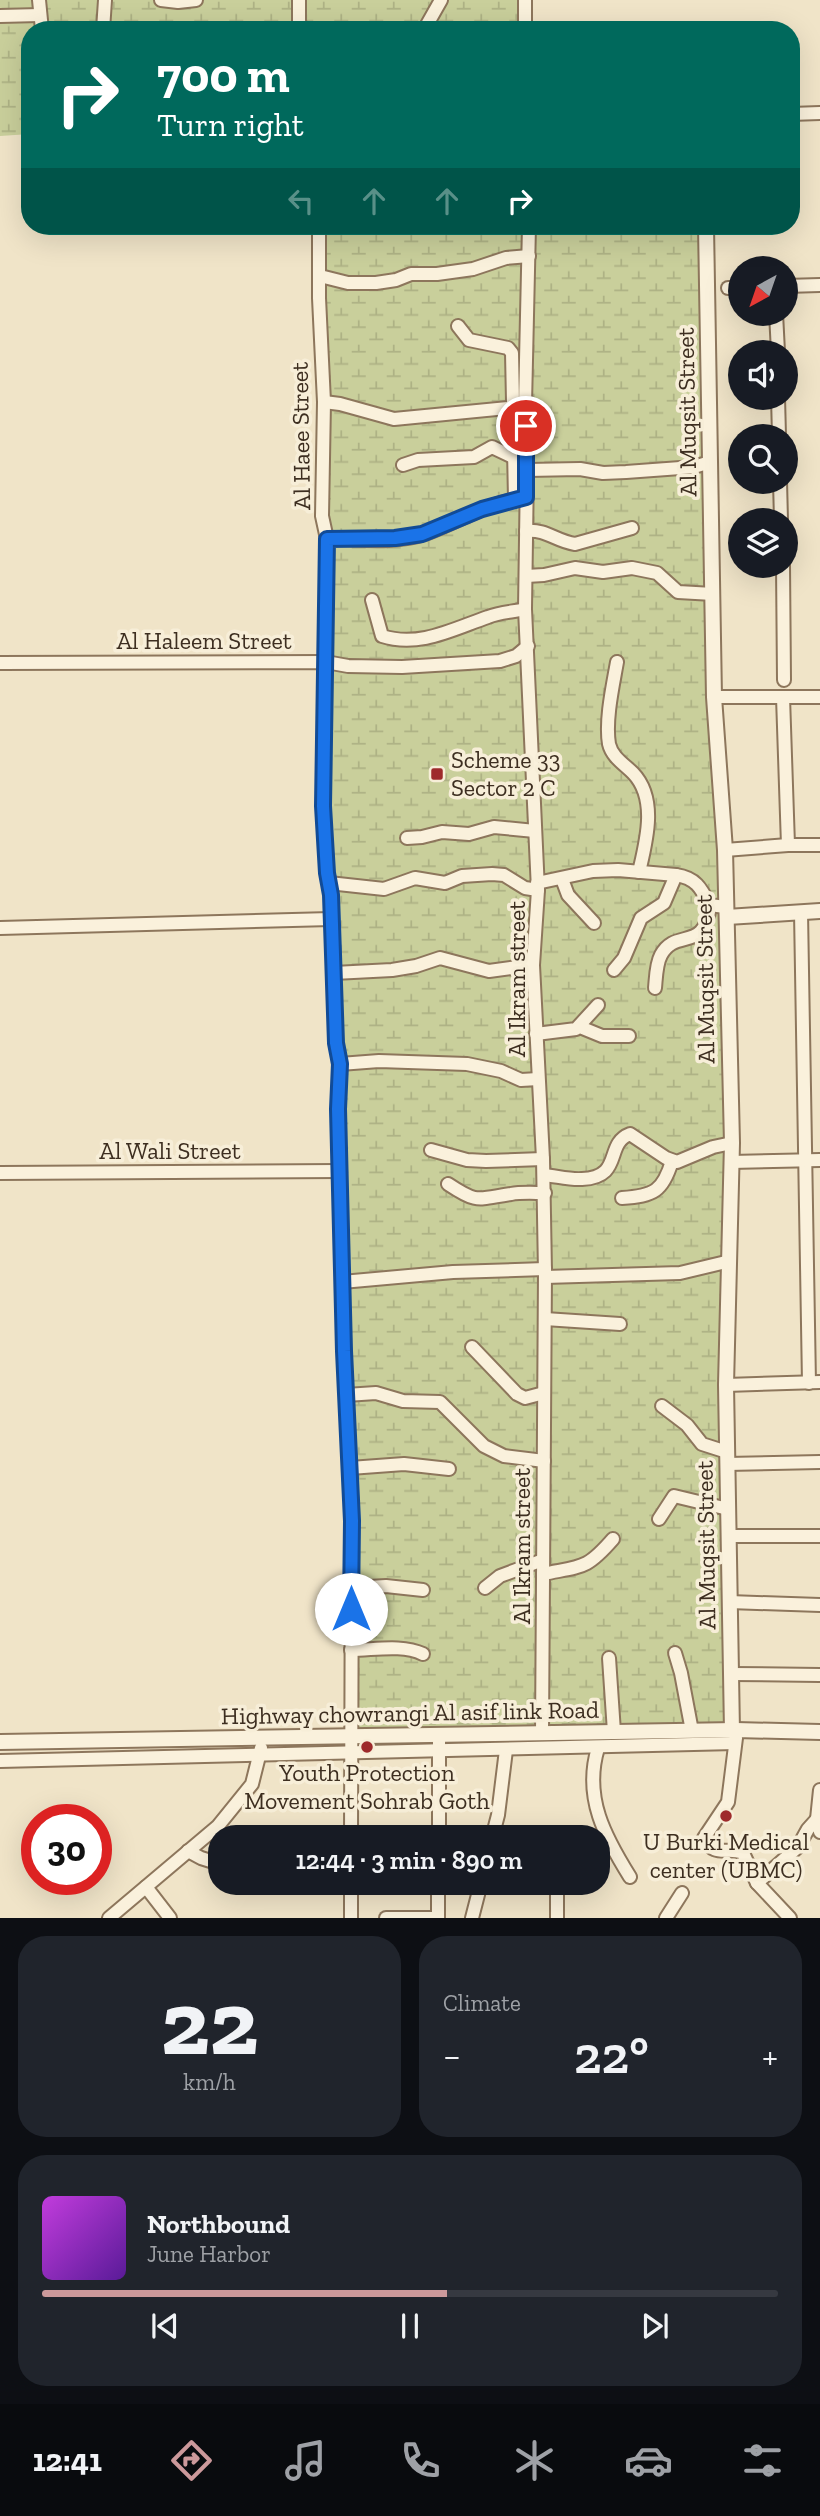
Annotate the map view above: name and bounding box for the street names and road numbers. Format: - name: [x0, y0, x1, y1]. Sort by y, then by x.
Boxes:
- street label: Al Muqsit Street: [671, 327, 702, 497]
- street label: Al Haee Street: [285, 362, 316, 510]
- street label: Al Haleem Street: [116, 626, 292, 655]
- street label: Al Muqsit Street: [689, 894, 720, 1064]
- street label: Al Ikram street: [502, 901, 531, 1057]
- street label: Al Wali Street: [99, 1136, 241, 1165]
- street label: Al Muqsit Street: [690, 1460, 721, 1630]
- street label: Al Ikram street: [507, 1468, 536, 1624]
- street label: Highway chowrangi Al asif link Road: [221, 1695, 599, 1730]

